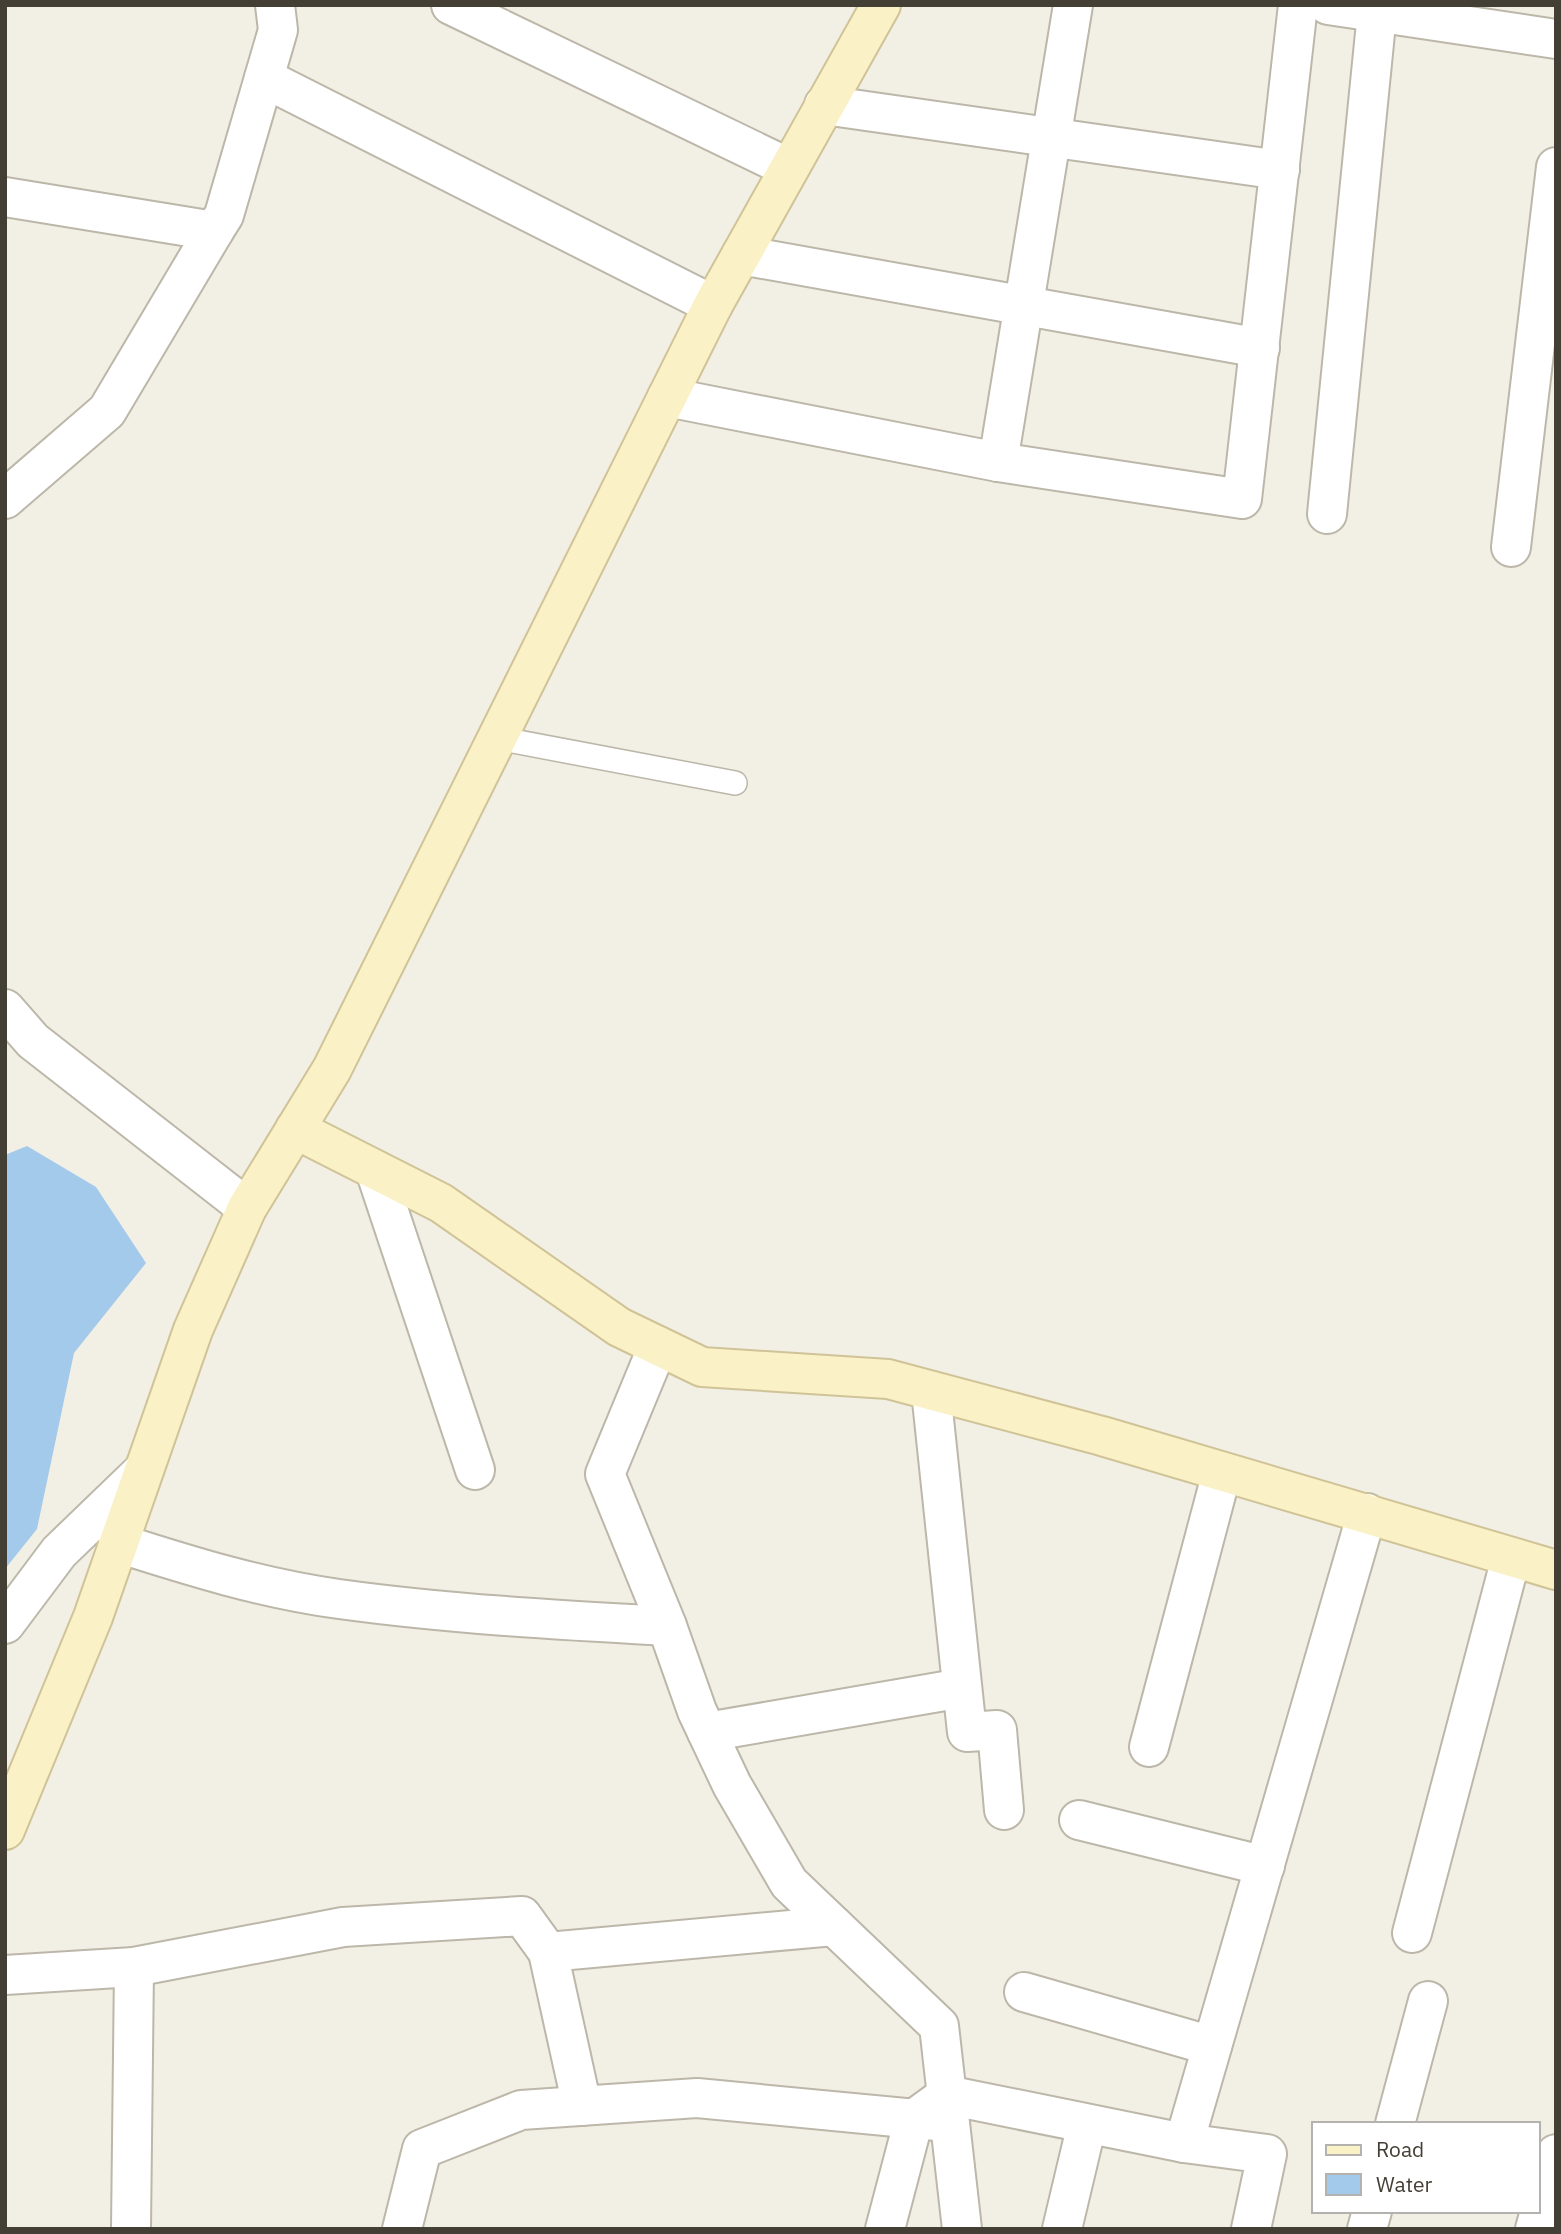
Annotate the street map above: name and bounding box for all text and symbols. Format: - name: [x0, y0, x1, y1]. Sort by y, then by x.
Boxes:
- legend: [1312, 2122, 1540, 2213]
- text: Road: [1376, 2135, 1424, 2163]
- text: Water: [1376, 2170, 1433, 2198]

